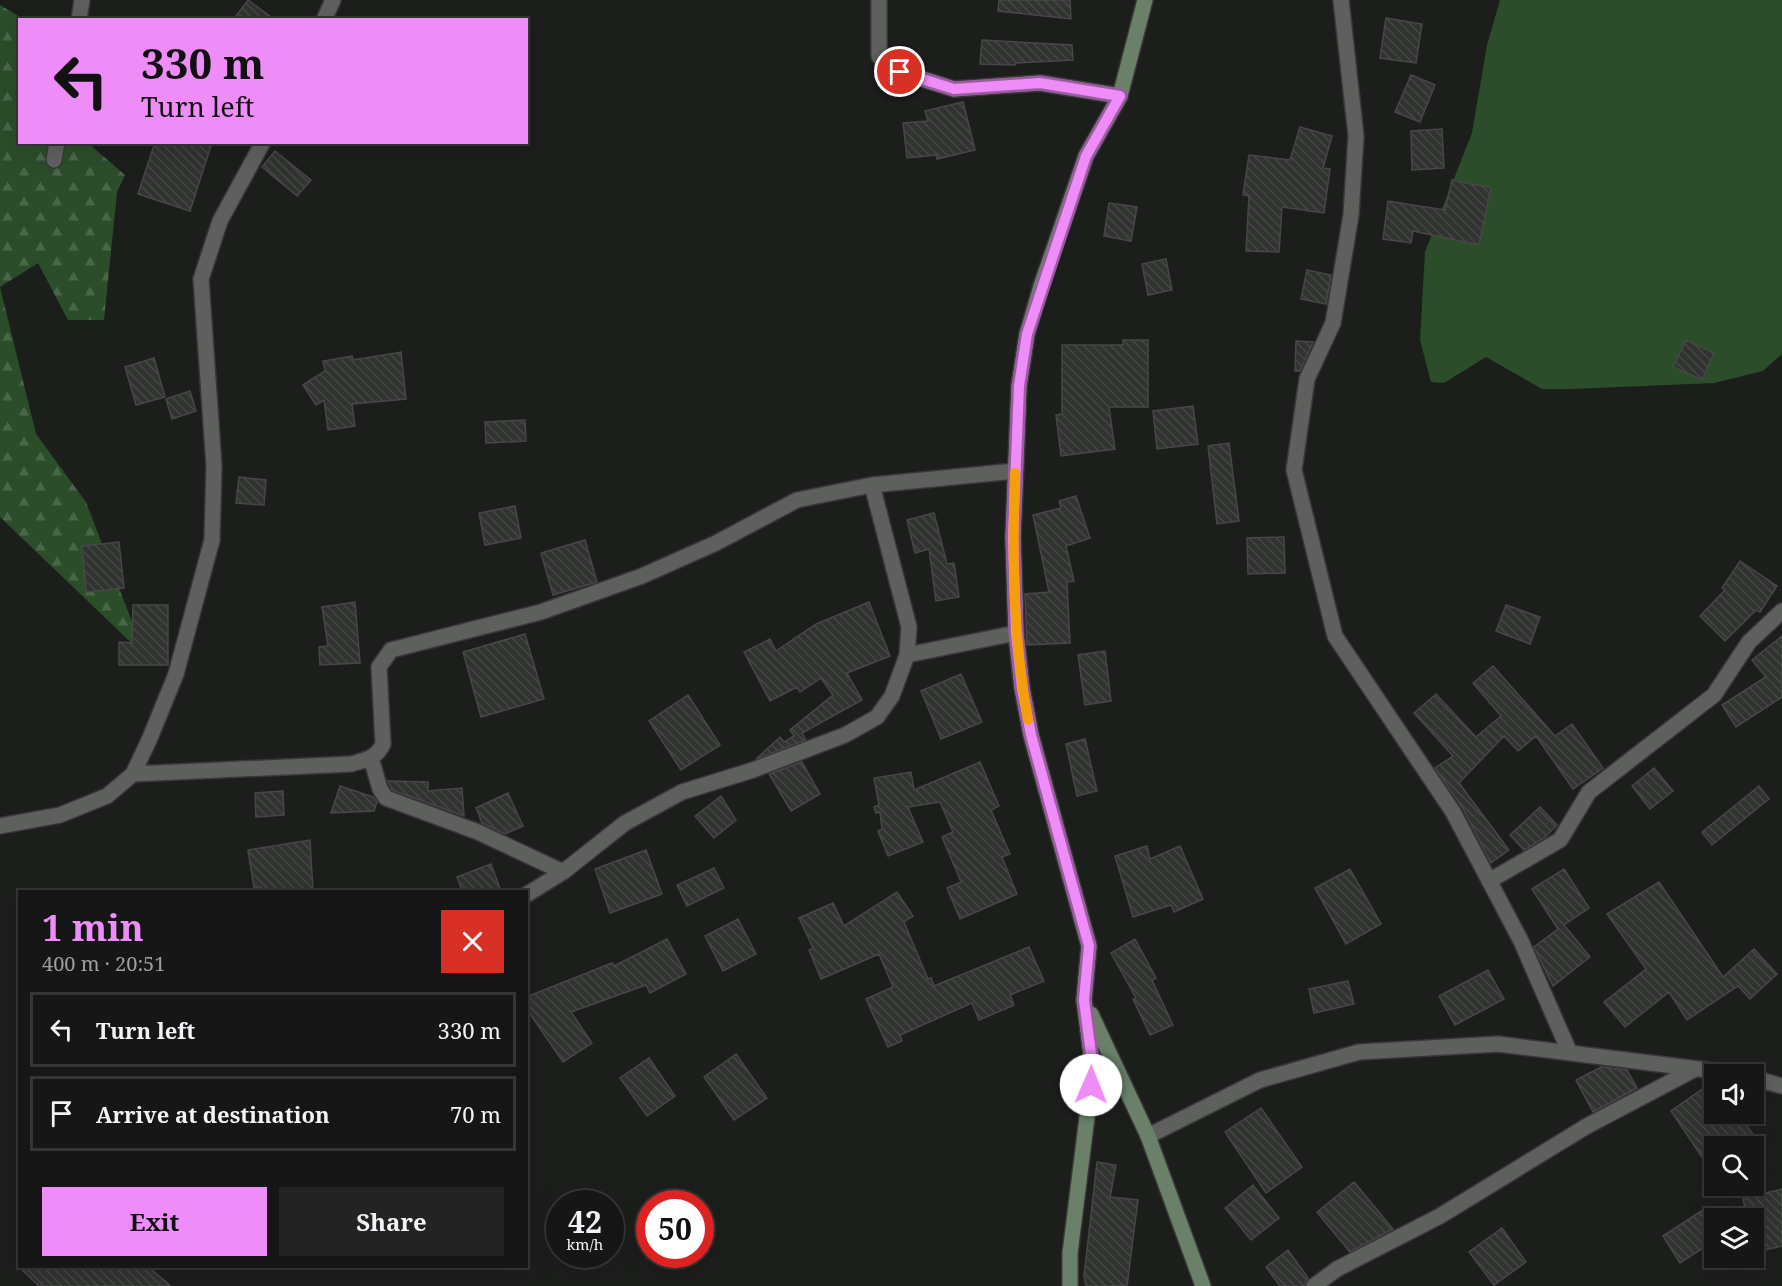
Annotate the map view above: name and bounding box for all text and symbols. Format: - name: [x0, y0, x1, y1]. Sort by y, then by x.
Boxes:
- text: 330 m: [141, 34, 265, 91]
- icon: left: [42, 42, 120, 120]
- pin: [874, 46, 925, 97]
- icon: arrive: [883, 55, 916, 88]
- text: Turn left: [141, 88, 254, 125]
- text: 1 min: [42, 903, 144, 952]
- button: close: [441, 910, 504, 973]
- text: 400 m · 20:51: [42, 950, 165, 977]
- icon: left: [45, 1013, 78, 1046]
- text: Turn left: [96, 1015, 195, 1045]
- text: 330 m: [438, 1015, 501, 1045]
- position arrow: [1059, 1053, 1123, 1117]
- map controls: [1704, 1064, 1764, 1268]
- button: sound: [1704, 1064, 1764, 1124]
- icon: arrive: [45, 1097, 78, 1130]
- text: Arrive at destination: [96, 1099, 330, 1129]
- text: 70 m: [450, 1099, 501, 1129]
- button: search: [1704, 1136, 1764, 1196]
- button: Exit: [42, 1187, 267, 1256]
- button: Share: [279, 1187, 504, 1256]
- speed limit sign: 50: [636, 1190, 714, 1268]
- text: 42: [568, 1201, 602, 1242]
- button: layers: [1704, 1208, 1764, 1268]
- text: km/h: [567, 1234, 603, 1254]

